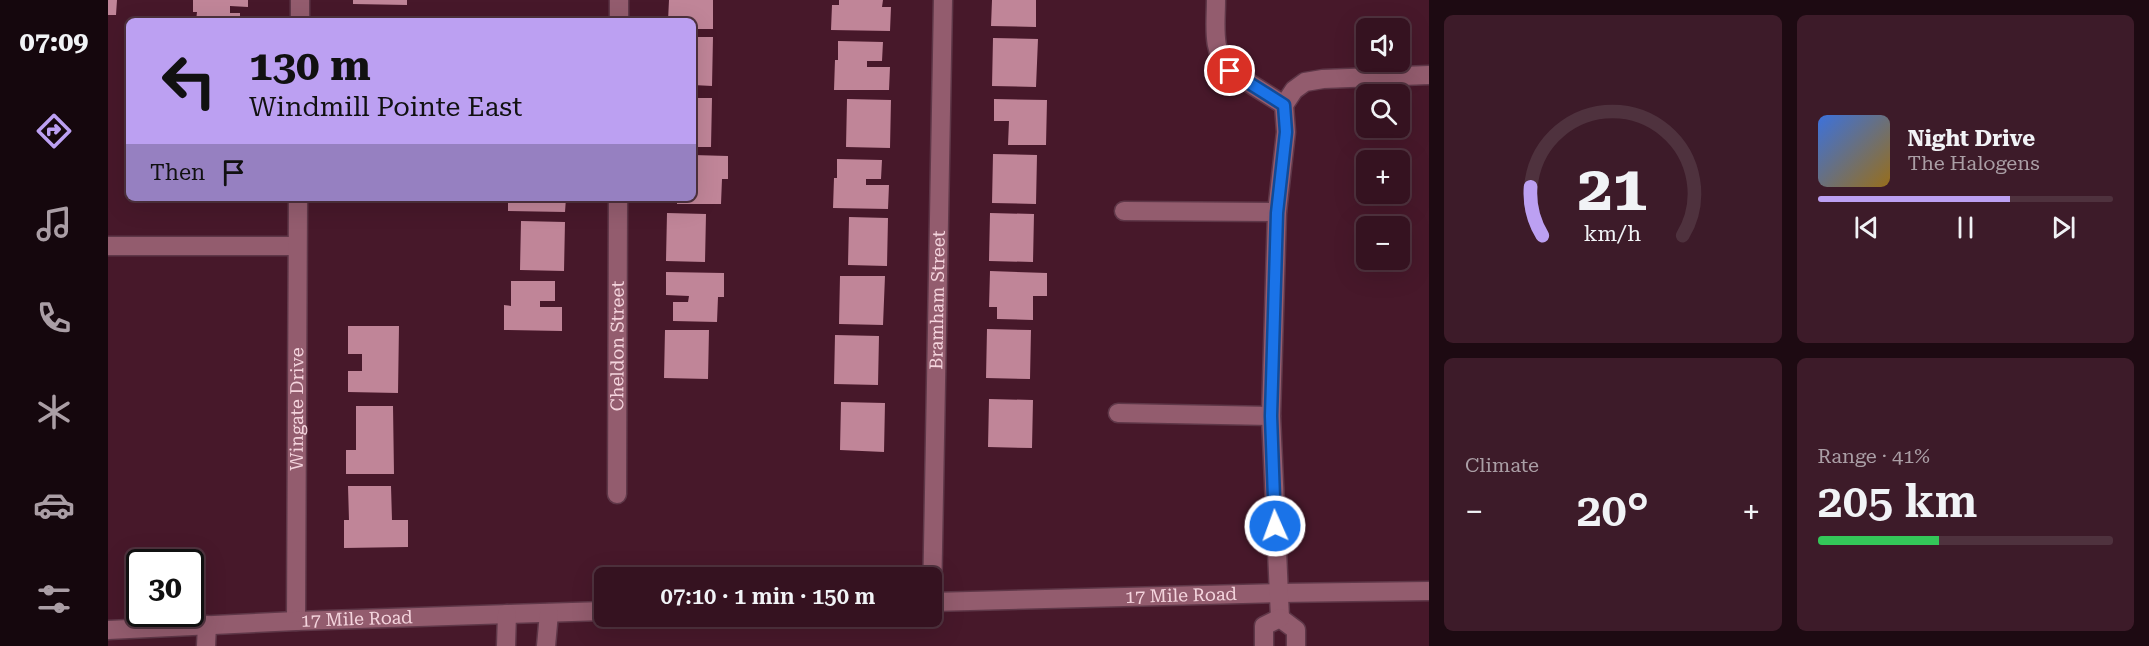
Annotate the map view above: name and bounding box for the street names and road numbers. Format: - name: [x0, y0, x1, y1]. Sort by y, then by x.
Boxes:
- street label: Bramham Street: [925, 230, 949, 370]
- street label: Cheldon Street: [606, 281, 628, 411]
- street label: Wingate Drive: [286, 347, 307, 471]
- street label: 17 Mile Road: [1125, 583, 1238, 607]
- street label: 17 Mile Road: [300, 606, 413, 631]

